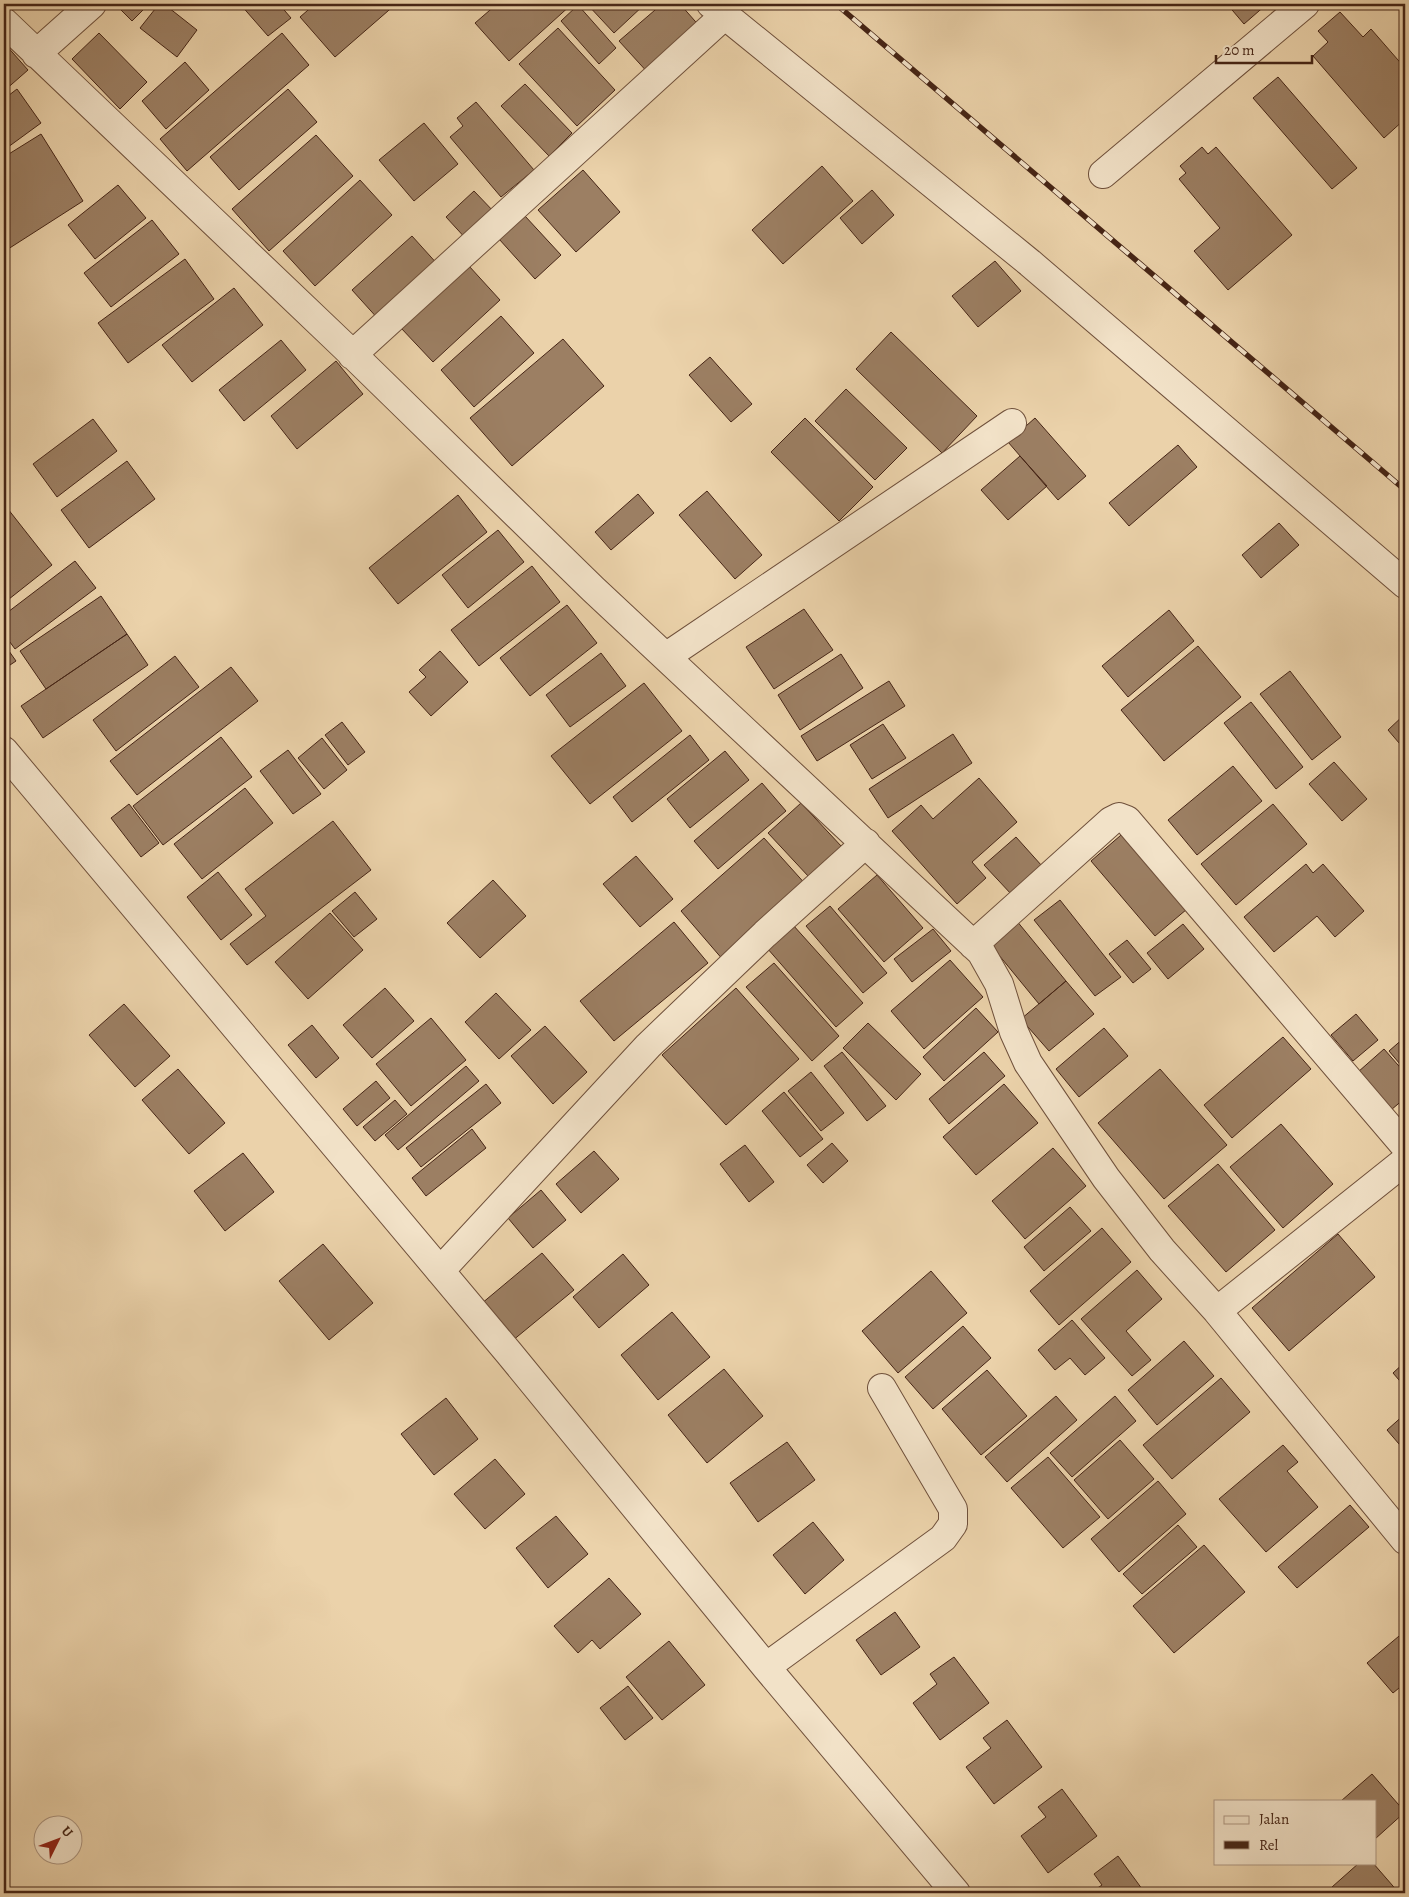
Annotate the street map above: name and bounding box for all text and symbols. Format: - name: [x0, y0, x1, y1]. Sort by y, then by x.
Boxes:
- scale bar: [1216, 32, 1313, 64]
- text: 20 m: [1224, 40, 1255, 60]
- legend: [1214, 1800, 1376, 1864]
- text: Jalan: [1259, 1809, 1289, 1829]
- north arrow: [32, 1814, 82, 1864]
- text: U: [57, 1822, 77, 1841]
- text: Rel: [1259, 1835, 1278, 1855]

